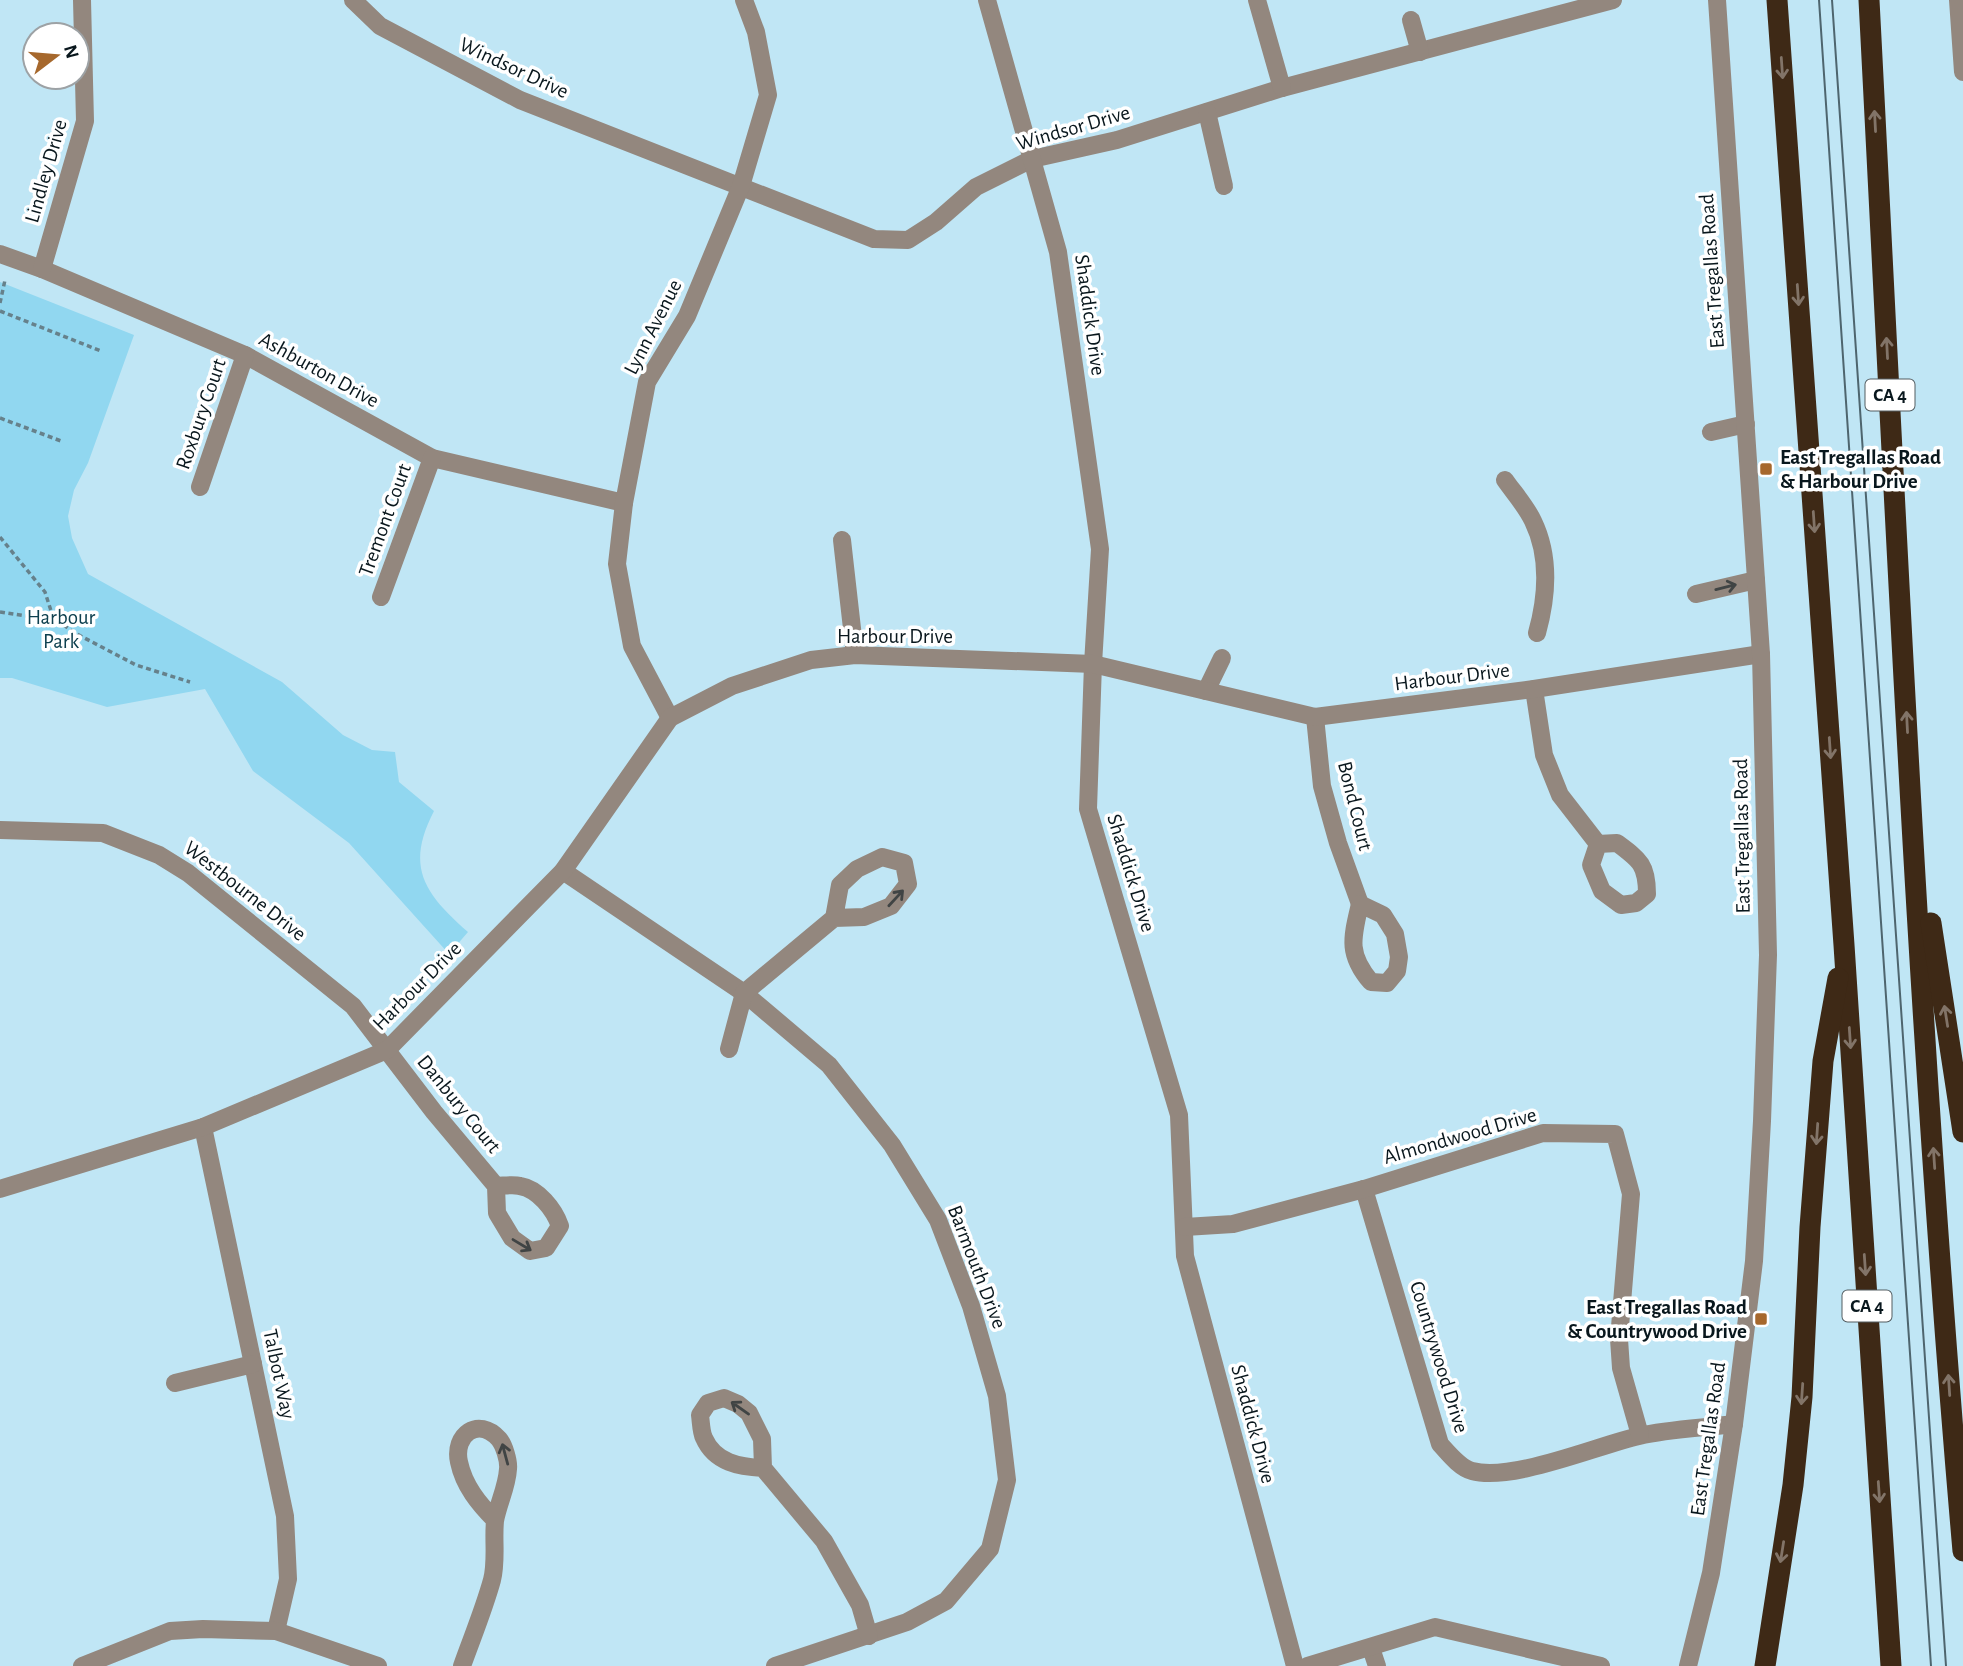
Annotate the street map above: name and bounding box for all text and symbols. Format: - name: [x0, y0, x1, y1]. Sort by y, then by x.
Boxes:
- north arrow: [21, 21, 91, 91]
- street label: Windsor Drive: [456, 34, 572, 102]
- text: N: [60, 43, 82, 61]
- one-way arrow: [1776, 56, 1789, 79]
- street label: Windsor Drive: [1014, 102, 1132, 154]
- one-way arrow: [1869, 110, 1882, 133]
- street label: Lindley Drive: [21, 117, 71, 225]
- street label: East Tregallas Road: [1696, 193, 1728, 349]
- street label: Shaddick Drive: [1071, 253, 1109, 377]
- street label: Lynn Avenue: [620, 276, 686, 378]
- one-way arrow: [1792, 283, 1805, 306]
- street label: Ashburton Drive: [256, 328, 382, 412]
- one-way arrow: [1881, 337, 1894, 360]
- street label: Roxbury Court: [172, 356, 230, 472]
- road number: CA 4: [1866, 380, 1914, 410]
- place label: East Tregallas Road & Harbour Drive: [1780, 447, 1941, 492]
- street label: Tremont Court: [355, 461, 415, 579]
- marker: East Tregallas Road & Harbour Drive: [1758, 461, 1774, 477]
- one-way arrow: [1808, 510, 1821, 533]
- one-way arrow: [1714, 580, 1737, 593]
- park label: Harbour Park: [27, 607, 96, 652]
- street label: Harbour Drive: [837, 626, 953, 647]
- street label: Harbour Drive: [1393, 660, 1511, 694]
- one-way arrow: [1900, 711, 1913, 734]
- one-way arrow: [1824, 736, 1837, 759]
- street label: East Tregallas Road: [1730, 758, 1754, 914]
- street label: Bond Court: [1334, 759, 1376, 853]
- street label: Shaddick Drive: [1103, 812, 1159, 934]
- street label: Westbourne Drive: [180, 837, 310, 945]
- one-way arrow: [888, 889, 904, 907]
- street label: Harbour Drive: [369, 938, 465, 1034]
- one-way arrow: [1939, 1005, 1952, 1028]
- one-way arrow: [1844, 1026, 1857, 1048]
- street label: Danbury Court: [413, 1051, 505, 1157]
- street label: Almondwood Drive: [1381, 1104, 1539, 1168]
- one-way arrow: [1810, 1122, 1823, 1145]
- one-way arrow: [1928, 1147, 1941, 1170]
- street label: Barmouth Drive: [944, 1202, 1010, 1332]
- one-way arrow: [512, 1237, 531, 1252]
- one-way arrow: [1858, 1253, 1871, 1276]
- street label: Countrywood Drive: [1406, 1279, 1472, 1435]
- road number: CA 4: [1842, 1290, 1892, 1322]
- place label: East Tregallas Road & Countrywood Drive: [1567, 1297, 1747, 1342]
- marker: East Tregallas Road & Countrywood Drive: [1753, 1311, 1769, 1327]
- street label: Talbot Way: [259, 1327, 299, 1421]
- street label: East Tregallas Road: [1687, 1361, 1729, 1517]
- street label: Shaddick Drive: [1227, 1362, 1279, 1486]
- one-way arrow: [1942, 1374, 1955, 1397]
- one-way arrow: [1795, 1382, 1808, 1405]
- one-way arrow: [731, 1401, 750, 1415]
- one-way arrow: [498, 1444, 511, 1466]
- one-way arrow: [1873, 1480, 1886, 1503]
- one-way arrow: [1776, 1541, 1789, 1563]

